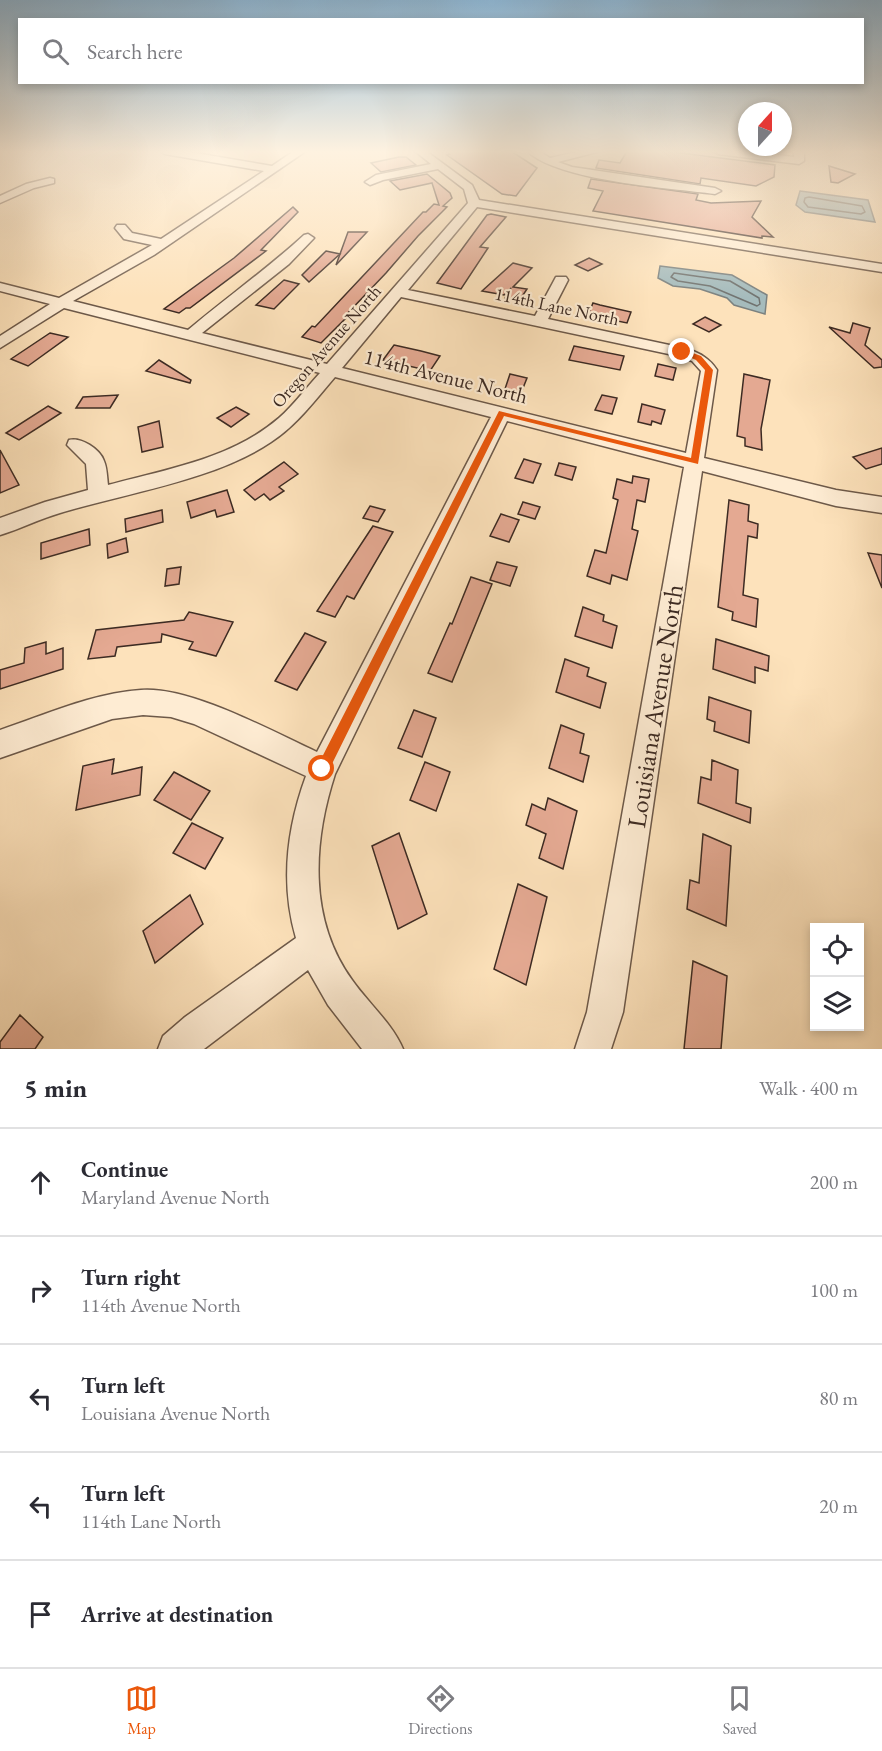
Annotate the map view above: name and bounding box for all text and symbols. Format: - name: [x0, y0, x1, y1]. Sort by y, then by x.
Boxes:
- search box: [18, 18, 864, 84]
- icon: search: [39, 35, 72, 68]
- text: Search here: [87, 37, 182, 66]
- north arrow: [738, 102, 792, 156]
- street label: Oregon Avenue North: [266, 280, 386, 412]
- street label: 114th Lane North: [493, 282, 621, 330]
- route end: [668, 338, 694, 364]
- street label: 114th Avenue North: [361, 343, 531, 409]
- street label: Louisiana Avenue North: [619, 582, 691, 830]
- route start: [308, 755, 334, 781]
- map controls: [810, 923, 864, 1031]
- button: locate: [810, 923, 864, 977]
- button: layers: [810, 977, 864, 1031]
- text: 5 min: [24, 1071, 87, 1105]
- text: Walk · 400 m: [759, 1075, 858, 1101]
- text: Continue: [81, 1155, 168, 1184]
- icon: ahead: [24, 1166, 57, 1199]
- text: 200 m: [810, 1169, 858, 1195]
- text: Maryland Avenue North: [81, 1184, 270, 1210]
- text: Turn right: [81, 1263, 180, 1292]
- icon: right: [24, 1274, 57, 1307]
- text: 100 m: [810, 1277, 858, 1303]
- text: 114th Avenue North: [81, 1292, 241, 1318]
- text: Turn left: [81, 1371, 165, 1400]
- icon: left: [24, 1382, 57, 1415]
- text: 80 m: [819, 1385, 858, 1411]
- text: Louisiana Avenue North: [81, 1400, 270, 1426]
- text: Turn left: [81, 1479, 165, 1508]
- icon: left: [24, 1490, 57, 1523]
- text: 20 m: [819, 1493, 858, 1519]
- text: 114th Lane North: [81, 1508, 221, 1534]
- icon: arrive: [24, 1598, 57, 1631]
- text: Arrive at destination: [81, 1600, 273, 1629]
- tab: Map: [125, 1682, 158, 1739]
- tab: Directions: [408, 1682, 473, 1739]
- tab: Saved: [723, 1682, 757, 1739]

